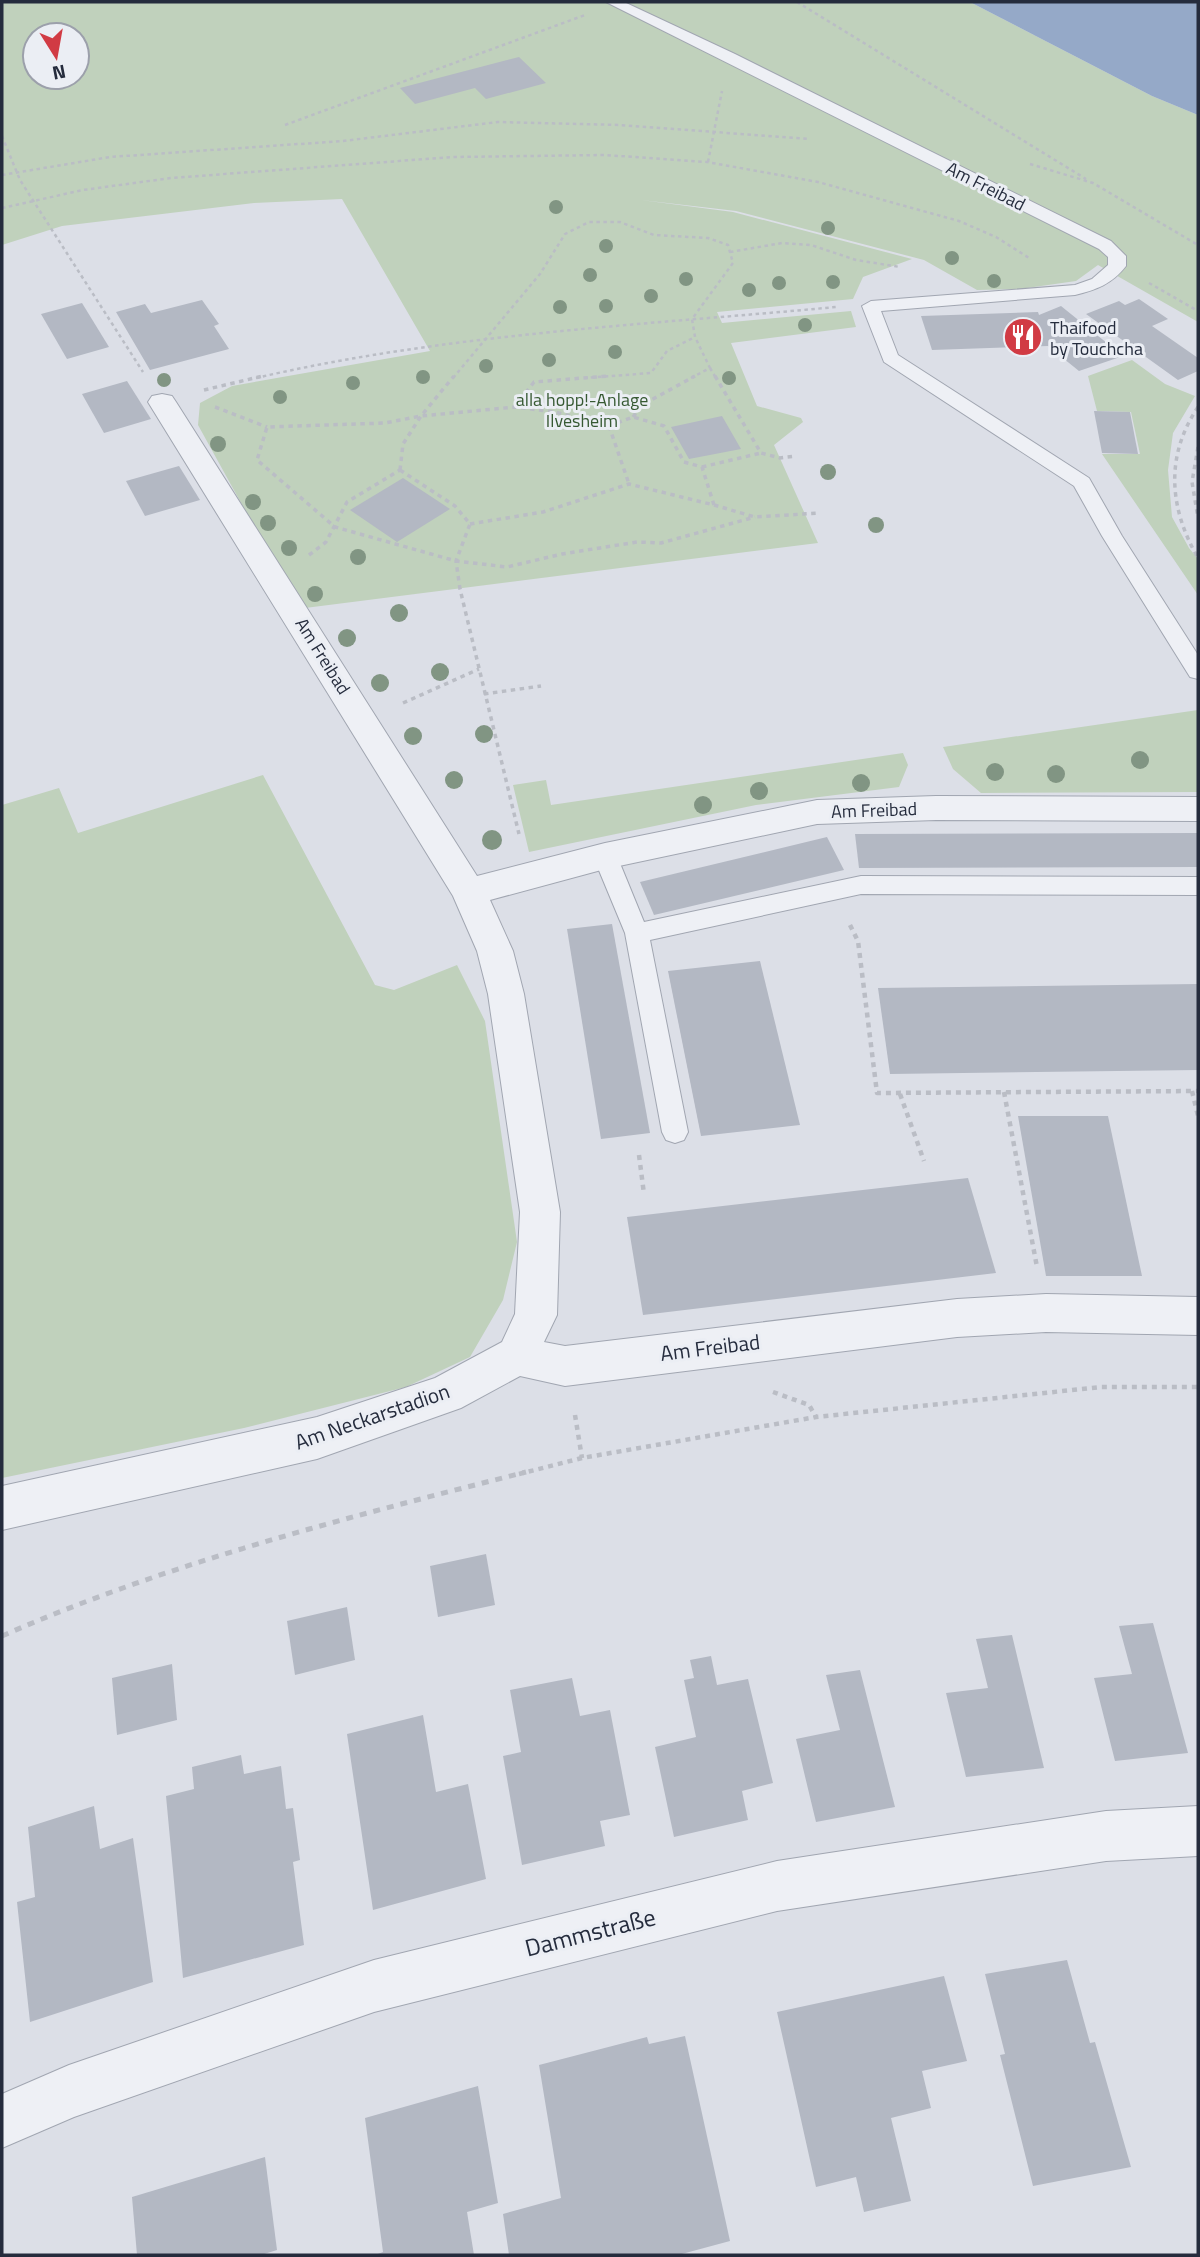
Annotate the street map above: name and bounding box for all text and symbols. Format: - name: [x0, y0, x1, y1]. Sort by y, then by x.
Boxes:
- north arrow: [21, 21, 91, 91]
- text: N: [50, 58, 69, 89]
- street label: Am Freibad: [942, 154, 1030, 218]
- place label: Thaifood by Touchcha: [1050, 314, 1143, 362]
- restaurant icon: Thaifood by Touchcha: [1002, 316, 1044, 358]
- park label: alla hopp!-Anlage Ilvesheim: [516, 386, 648, 434]
- street label: Am Freibad: [289, 612, 357, 700]
- street label: Am Freibad: [831, 795, 917, 825]
- street label: Am Freibad: [658, 1325, 762, 1369]
- street label: Am Neckarstadion: [290, 1374, 454, 1458]
- street label: Dammstraße: [521, 1898, 659, 1966]

